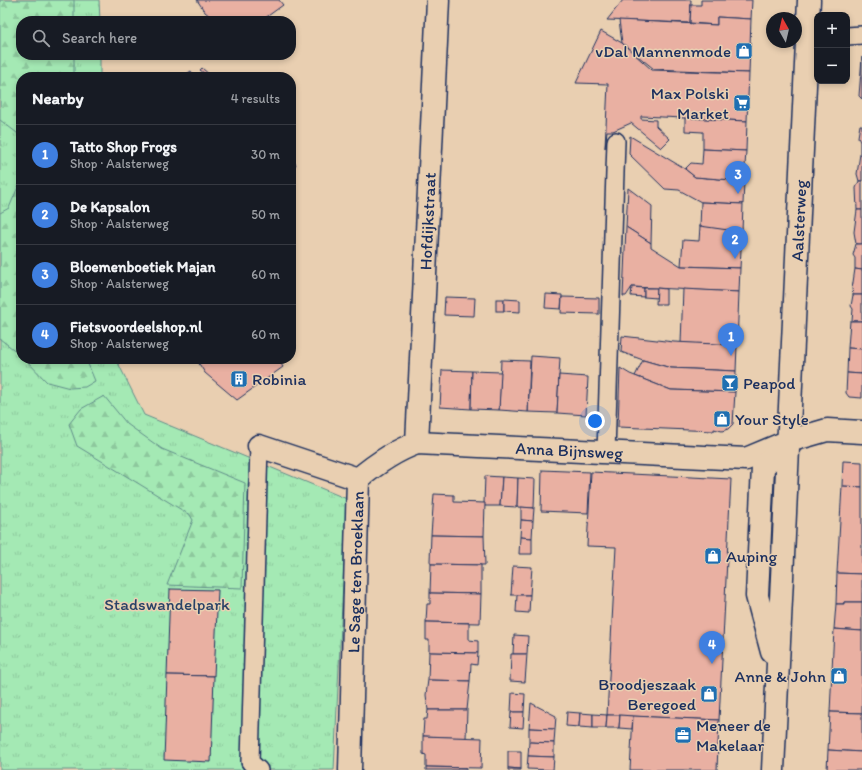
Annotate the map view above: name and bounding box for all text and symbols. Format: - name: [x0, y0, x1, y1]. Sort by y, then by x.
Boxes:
- north arrow: [766, 12, 802, 48]
- map controls: [814, 12, 850, 84]
- button: +: [814, 12, 850, 48]
- search box: [16, 16, 296, 60]
- icon: search: [30, 27, 52, 49]
- text: Search here: [62, 29, 137, 47]
- place label: vDal Mannenmode: [595, 41, 731, 61]
- shop icon: vDal Mannenmode: [734, 41, 754, 61]
- button: −: [814, 48, 850, 84]
- place label: Max Polski Market: [651, 83, 729, 123]
- text: Nearby: [32, 88, 84, 108]
- text: 4 results: [231, 91, 280, 106]
- supermarket icon: Max Polski Market: [732, 93, 752, 113]
- text: Tatto Shop Frogs: [70, 138, 177, 156]
- text: 1: [42, 147, 48, 162]
- text: 30 m: [251, 147, 280, 162]
- text: Shop · Aalsterweg: [70, 156, 169, 171]
- pin: 3: [725, 161, 751, 194]
- street label: Hofdijkstraat: [415, 171, 440, 271]
- street label: Aalsterweg: [787, 179, 811, 262]
- text: De Kapsalon: [70, 198, 150, 216]
- text: 2: [42, 207, 48, 222]
- text: 50 m: [251, 207, 280, 222]
- text: Shop · Aalsterweg: [70, 216, 169, 231]
- pin: 2: [722, 226, 748, 259]
- text: Bloemenboetiek Majan: [70, 258, 216, 276]
- text: 3: [41, 267, 49, 282]
- text: 60 m: [251, 267, 280, 282]
- text: Shop · Aalsterweg: [70, 276, 169, 291]
- text: Fietsvoordeelshop.nl: [70, 318, 202, 336]
- pin: 1: [718, 323, 744, 356]
- text: 4: [41, 327, 49, 342]
- text: 60 m: [251, 327, 280, 342]
- text: Shop · Aalsterweg: [70, 336, 169, 351]
- building icon: Robinia: [229, 369, 249, 389]
- place label: Robinia: [252, 369, 306, 389]
- bar icon: Peapod: [720, 373, 740, 393]
- place label: Peapod: [743, 373, 795, 393]
- shop icon: Your Style: [712, 409, 732, 429]
- place label: Your Style: [735, 409, 809, 429]
- your location: [585, 411, 605, 431]
- street label: Anna Bijnsweg: [515, 438, 624, 463]
- street label: Le Sage ten Broeklaan: [343, 490, 368, 653]
- shop icon: Auping: [703, 546, 723, 566]
- place label: Auping: [726, 546, 778, 566]
- park label: Stadswandelpark: [104, 594, 230, 614]
- pin: 4: [699, 631, 725, 664]
- place label: Anne & John: [735, 666, 826, 686]
- shop icon: Anne & John: [829, 666, 849, 686]
- place label: Broodjeszaak Beregoed: [598, 674, 697, 714]
- shop icon: Broodjeszaak Beregoed: [699, 684, 719, 704]
- place label: Meneer de Makelaar: [696, 715, 771, 755]
- office icon: Meneer de Makelaar: [673, 725, 693, 745]

